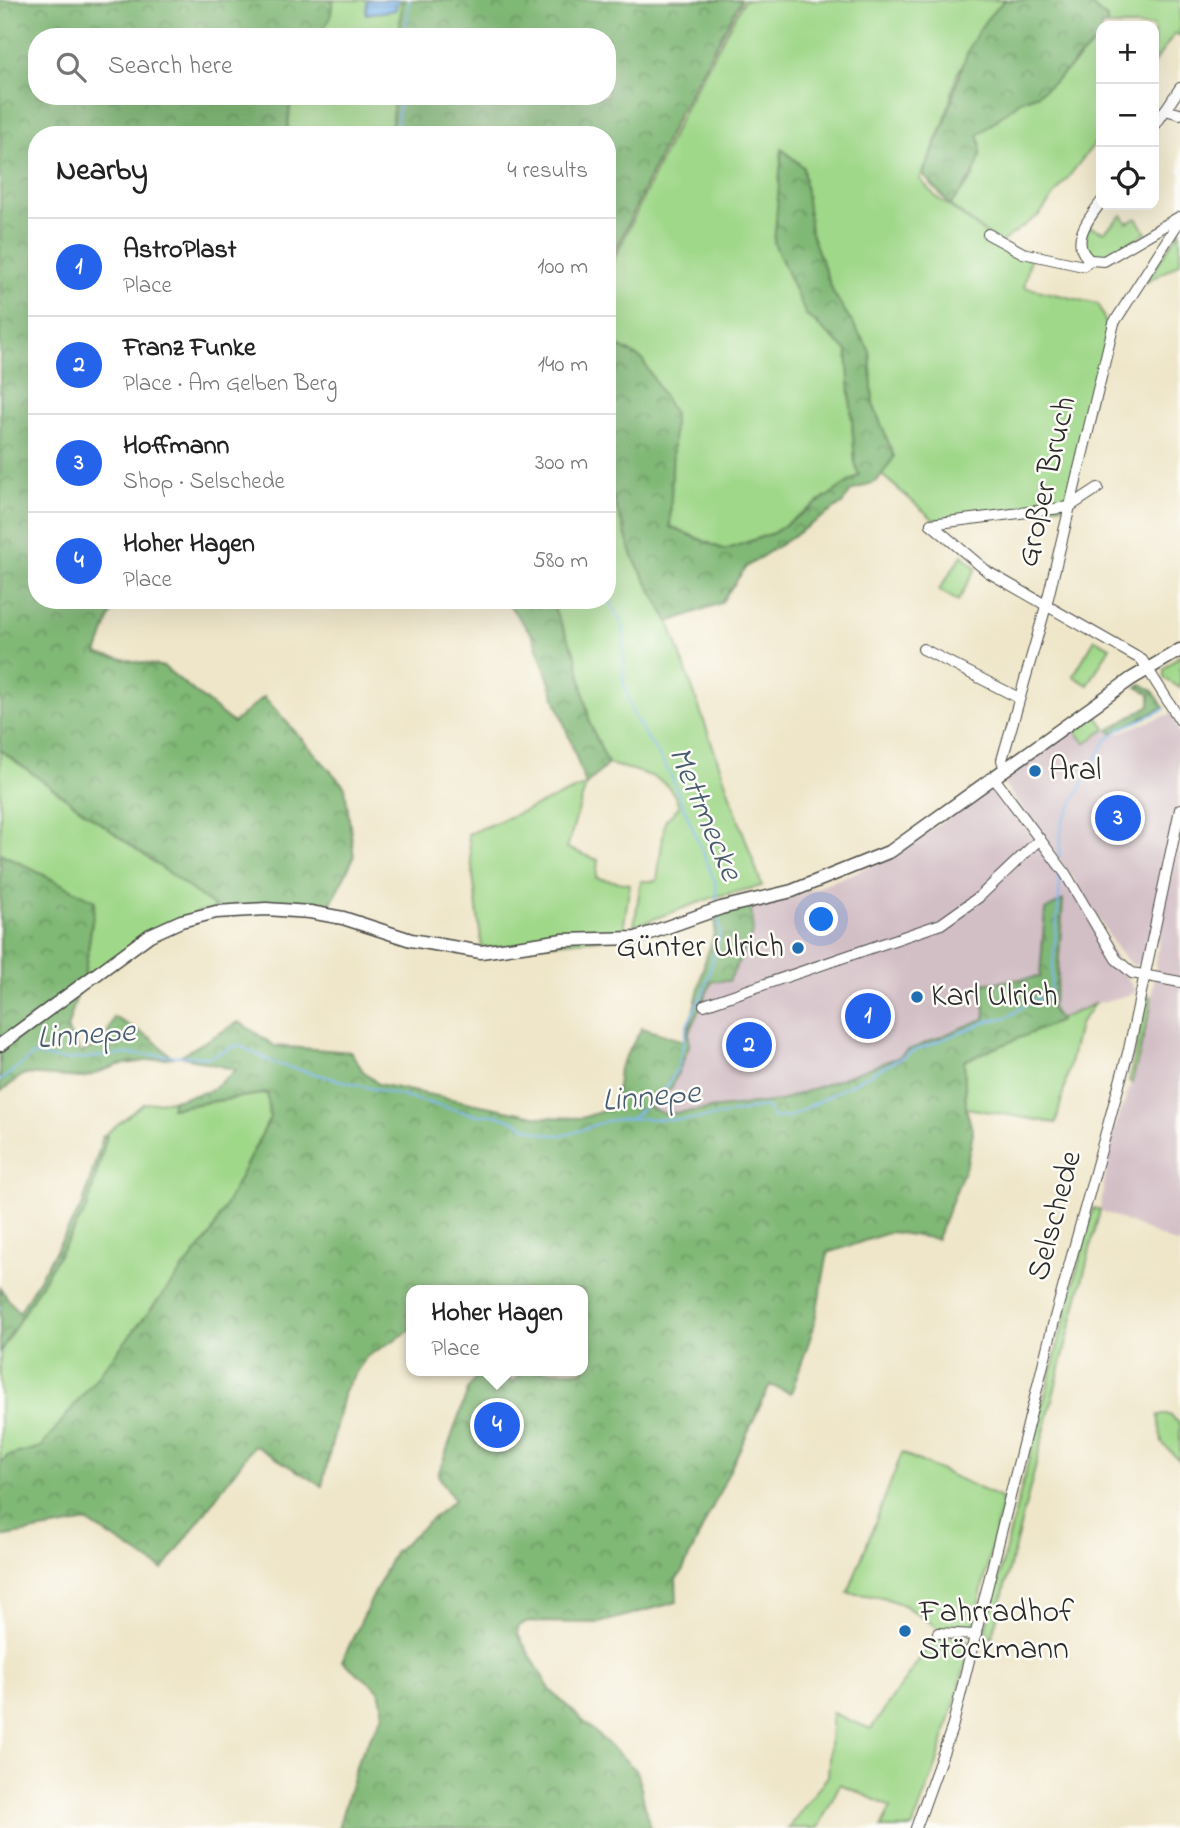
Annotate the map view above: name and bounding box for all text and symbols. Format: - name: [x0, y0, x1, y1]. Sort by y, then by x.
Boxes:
- map controls: [1096, 21, 1159, 210]
- button: +: [1096, 21, 1159, 84]
- search box: [28, 28, 616, 105]
- icon: search: [52, 48, 90, 86]
- text: Search here: [108, 48, 233, 86]
- button: −: [1096, 84, 1159, 147]
- button: locate: [1096, 147, 1159, 210]
- text: Nearby: [56, 150, 148, 194]
- text: 4 results: [507, 155, 588, 188]
- text: AstroPlast: [123, 232, 236, 270]
- text: 1: [75, 251, 83, 284]
- text: 100 m: [537, 251, 588, 284]
- text: Place: [123, 270, 172, 303]
- text: Franz Funke: [123, 330, 256, 368]
- text: 2: [73, 349, 85, 382]
- text: 140 m: [538, 349, 588, 382]
- text: Place · Am Gelben Berg: [123, 368, 337, 401]
- street label: Großer Bruch: [1006, 392, 1090, 572]
- text: Hoffmann: [123, 428, 229, 466]
- text: 3: [74, 447, 84, 480]
- text: 300 m: [535, 447, 588, 480]
- text: Shop · Selschede: [123, 466, 285, 499]
- text: Hoher Hagen: [123, 526, 255, 564]
- text: 4: [74, 545, 84, 578]
- text: 580 m: [533, 545, 588, 578]
- text: Place: [123, 564, 172, 597]
- water label: Mettmecke: [654, 740, 754, 890]
- place label: Aral: [1049, 748, 1101, 795]
- marker: Aral: [1027, 763, 1043, 779]
- pin: 3: [1095, 792, 1141, 844]
- your location: [804, 902, 838, 936]
- place label: Günter Ulrich: [616, 925, 784, 972]
- marker: Günter Ulrich: [790, 940, 806, 956]
- place label: Karl Ulrich: [931, 974, 1058, 1021]
- marker: Karl Ulrich: [909, 989, 925, 1005]
- pin: 1: [845, 990, 891, 1042]
- water label: Linnepe: [35, 1009, 138, 1063]
- pin: 2: [726, 1019, 772, 1071]
- water label: Linnepe: [600, 1070, 703, 1126]
- street label: Selschede: [1016, 1145, 1096, 1286]
- popup: [406, 1285, 588, 1376]
- text: Hoher Hagen: [431, 1295, 563, 1333]
- text: Place: [431, 1333, 480, 1366]
- pin: 4: [474, 1399, 520, 1451]
- place label: Fahrradhof Stöckmann: [918, 1590, 1074, 1674]
- marker: Fahrradhof Stöckmann: [897, 1623, 913, 1639]

